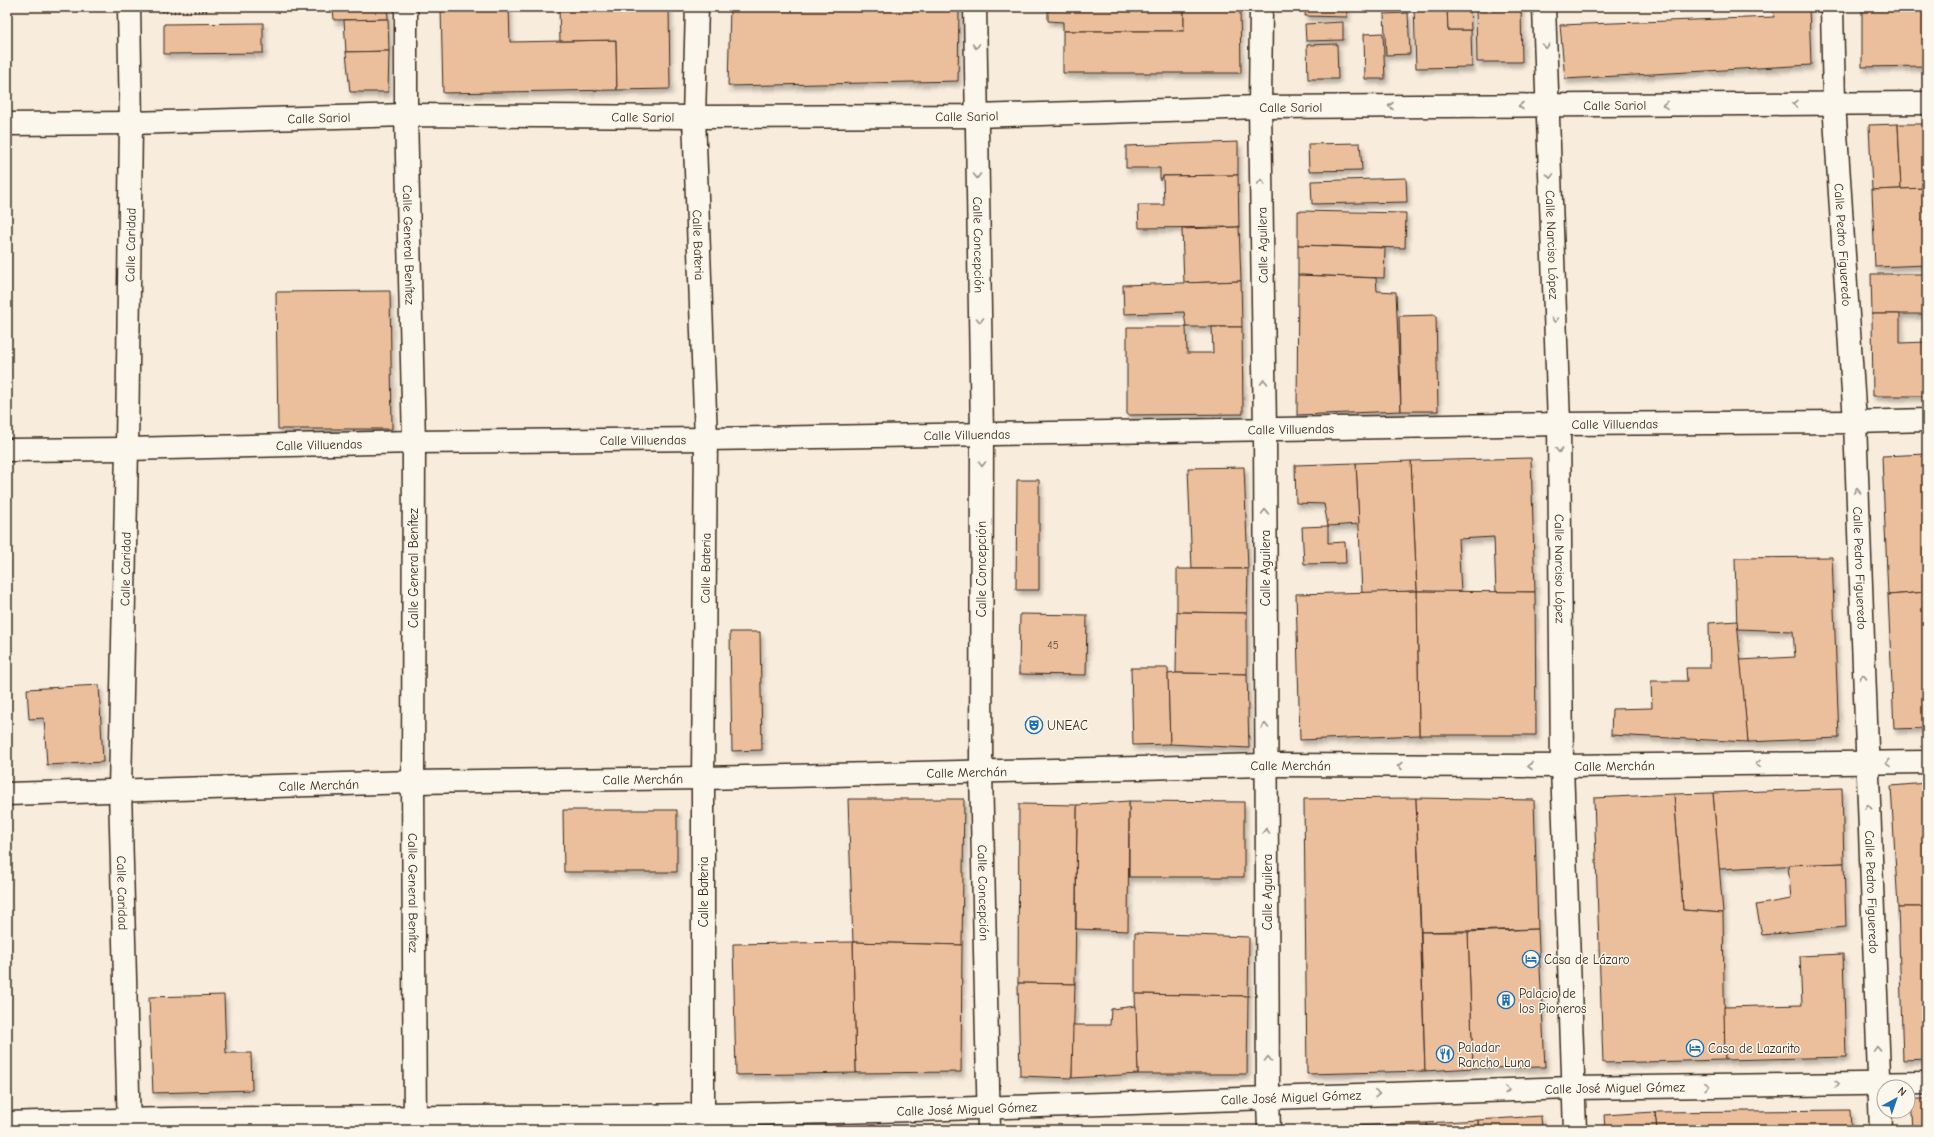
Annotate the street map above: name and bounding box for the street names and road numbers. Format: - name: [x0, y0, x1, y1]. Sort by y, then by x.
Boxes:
- street label: Calle Sariol: [1583, 98, 1646, 113]
- street label: Calle Sariol: [1259, 100, 1322, 115]
- street label: Calle Sariol: [935, 108, 999, 124]
- street label: Calle Sariol: [611, 109, 674, 125]
- street label: Calle Sariol: [287, 110, 351, 126]
- street label: Calle Pedro Figueredo: [1831, 183, 1854, 307]
- street label: Calle General Benítez: [400, 185, 418, 305]
- street label: Calle Narciso López: [1543, 190, 1562, 300]
- street label: Calle Concepción: [970, 197, 987, 293]
- street label: Calle Aguilera: [1254, 207, 1271, 283]
- street label: Calle Caridad: [122, 208, 139, 282]
- street label: Calle Bateria: [689, 209, 707, 281]
- street label: Calle Villuendas: [1572, 416, 1658, 432]
- street label: Calle Villuendas: [1248, 421, 1334, 437]
- street label: Calle Villuendas: [924, 427, 1010, 443]
- street label: Calle Villuendas: [600, 432, 686, 448]
- street label: Calle Villuendas: [276, 436, 362, 453]
- street label: Calle Pedro Figueredo: [1850, 506, 1870, 630]
- street label: Calle General Benítez: [406, 508, 421, 628]
- street label: Calle Narciso López: [1552, 514, 1568, 624]
- street label: Calle Concepción: [974, 521, 989, 617]
- street label: Calle Aguilera: [1258, 530, 1273, 606]
- street label: Calle Caridad: [117, 532, 134, 606]
- street label: Calle Bateria: [697, 533, 714, 603]
- street label: Calle Merchán: [1250, 758, 1331, 773]
- street label: Calle Merchán: [1574, 758, 1655, 774]
- street label: Calle Merchán: [926, 764, 1007, 781]
- street label: Calle Merchán: [602, 771, 683, 787]
- street label: Calle Merchán: [278, 777, 359, 794]
- street label: Calle Pedro Figueredo: [1862, 830, 1882, 954]
- street label: Calle General Benítez: [405, 833, 421, 953]
- street label: Calle Concepción: [975, 845, 992, 941]
- street label: Calle Aguilera: [1260, 854, 1275, 930]
- street label: Calle Caridad: [114, 855, 131, 930]
- street label: Calle Bateria: [696, 857, 711, 927]
- street label: Calle José Miguel Gómez: [1544, 1079, 1686, 1097]
- street label: Calle José Miguel Gómez: [1221, 1088, 1362, 1107]
- street label: Calle José Miguel Gómez: [896, 1099, 1038, 1119]

